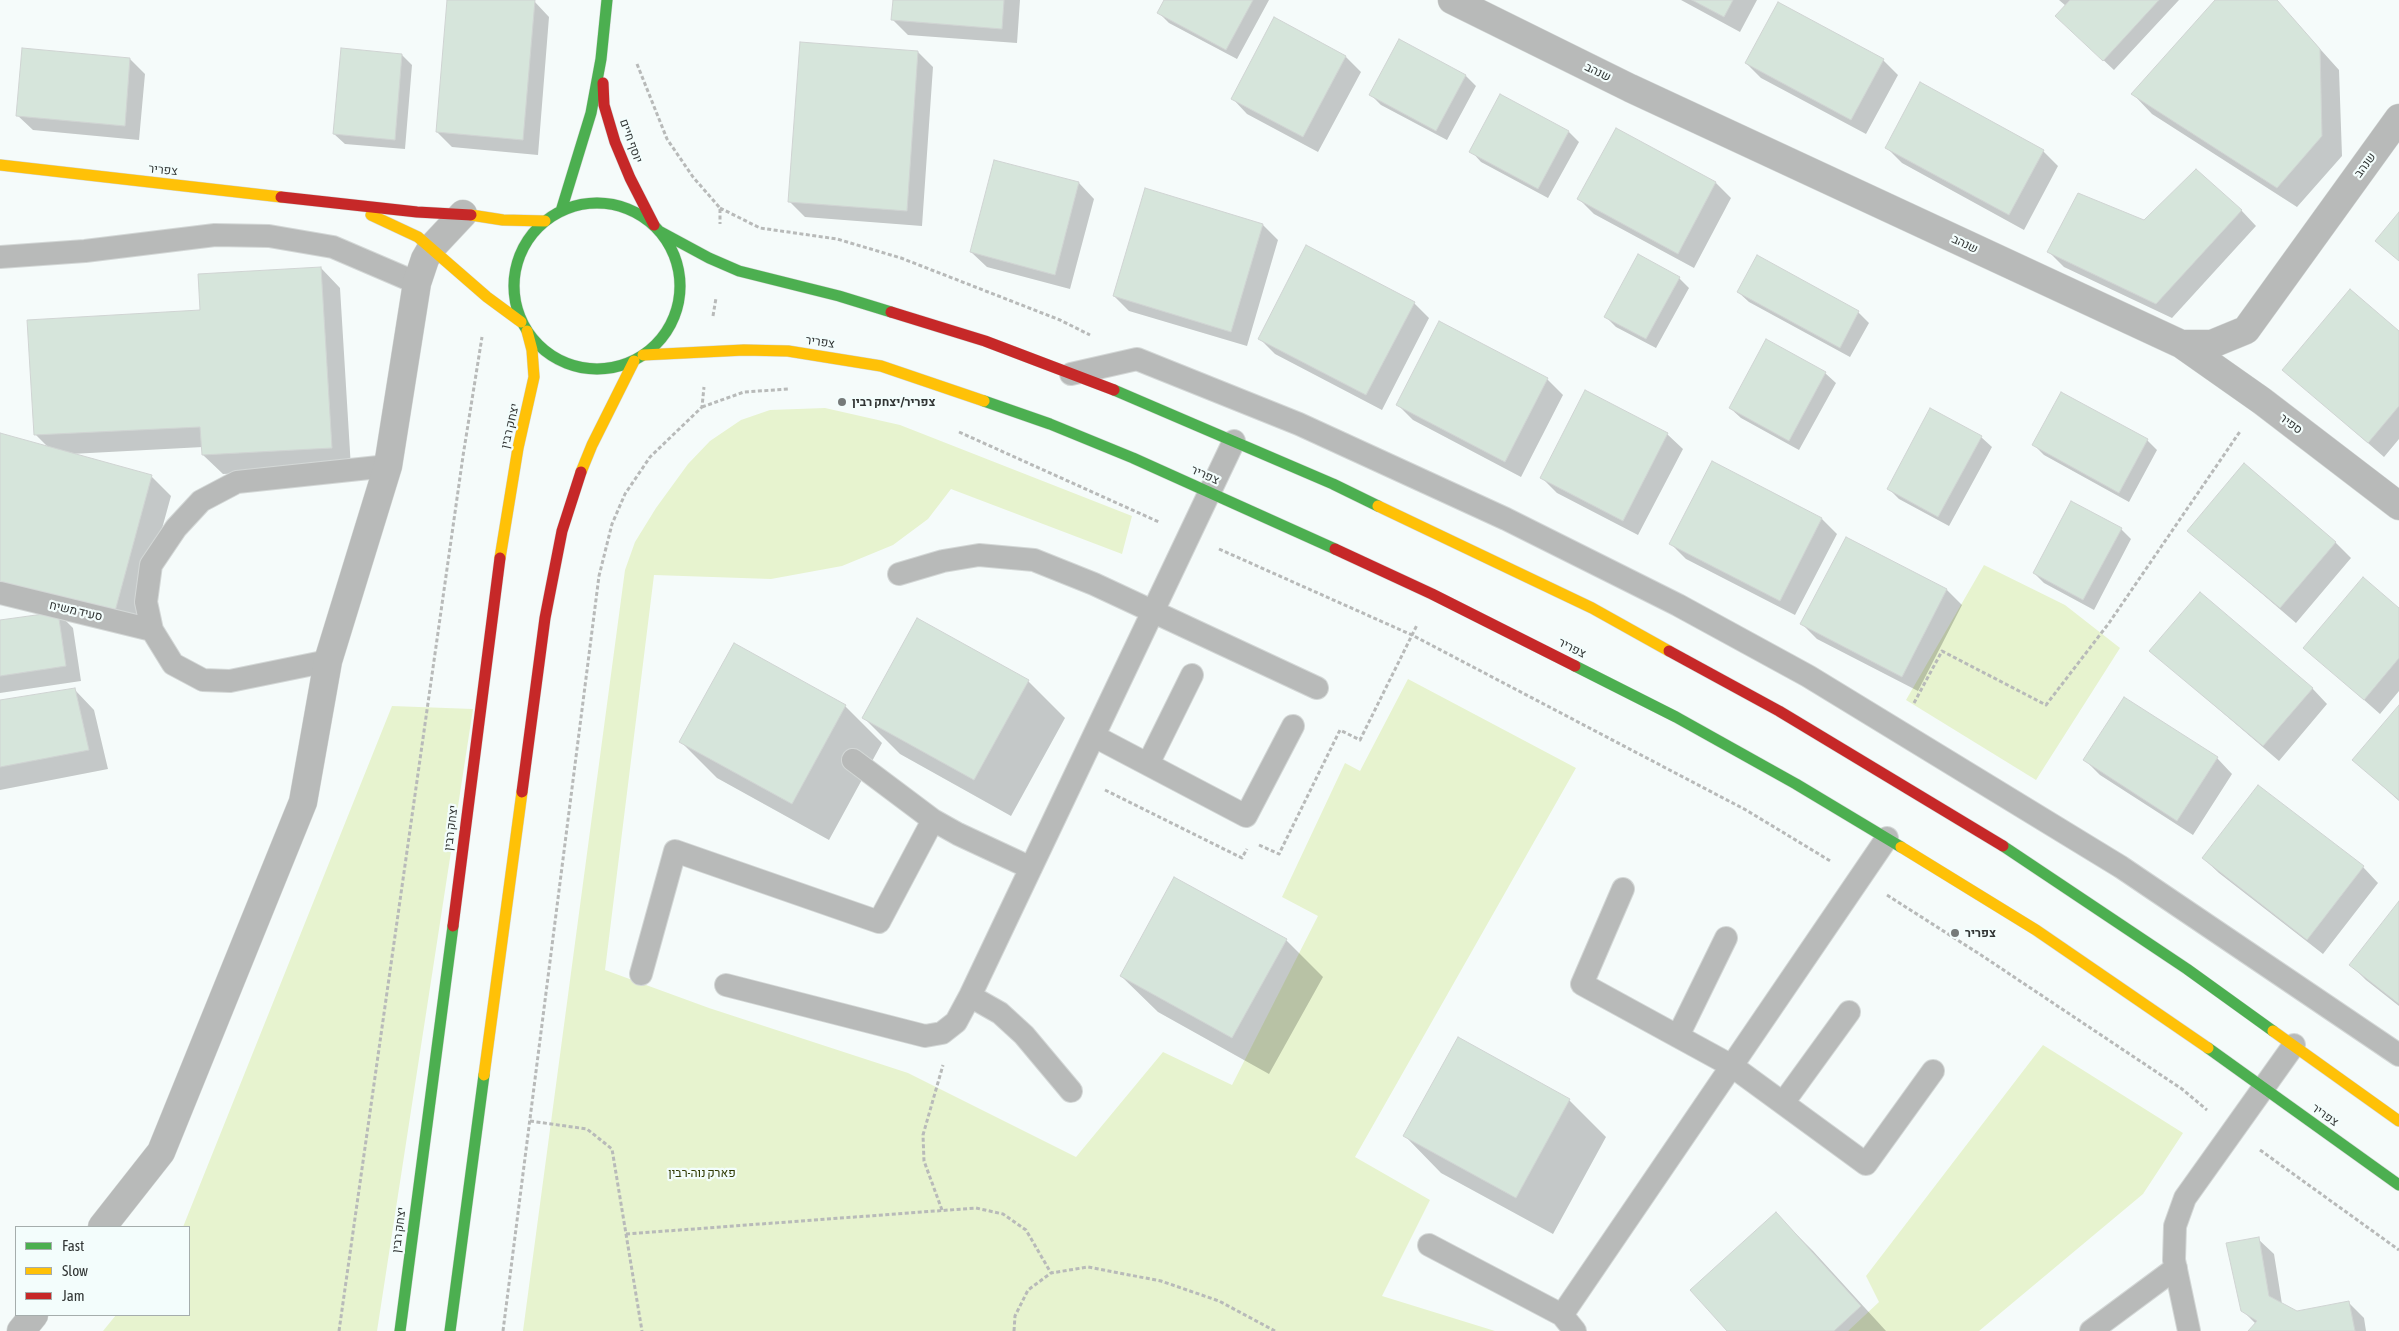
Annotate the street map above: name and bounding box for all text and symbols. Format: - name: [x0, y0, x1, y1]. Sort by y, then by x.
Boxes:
- street label: שנהב: [1583, 60, 1613, 84]
- street label: יוסף חיים: [616, 117, 646, 165]
- street label: שנהב: [2351, 150, 2379, 180]
- street label: צפריר: [148, 161, 178, 179]
- street label: שנהב: [1950, 232, 1980, 256]
- street label: צפריר: [804, 333, 836, 351]
- place label: צפריר/יצחק רבין: [852, 395, 935, 409]
- marker: צפריר/יצחק רבין: [836, 396, 848, 408]
- street label: יצחק רבין: [498, 402, 522, 450]
- street label: ספיר: [2277, 411, 2305, 437]
- street label: צפריר: [1189, 462, 1221, 488]
- street label: סעיד משיח: [48, 598, 104, 624]
- street label: צפריר: [1556, 635, 1588, 661]
- street label: יצחק רבין: [441, 804, 461, 852]
- place label: צפריר: [1965, 926, 1996, 940]
- marker: צפריר: [1949, 927, 1961, 939]
- street label: צפריר: [2309, 1101, 2341, 1129]
- park label: פארק נוה-רבין: [668, 1166, 736, 1180]
- street label: יצחק רבין: [389, 1206, 409, 1254]
- legend: [15, 1226, 190, 1316]
- text: Fast: [62, 1237, 84, 1254]
- text: Slow: [62, 1262, 88, 1279]
- text: Jam: [62, 1287, 85, 1304]

